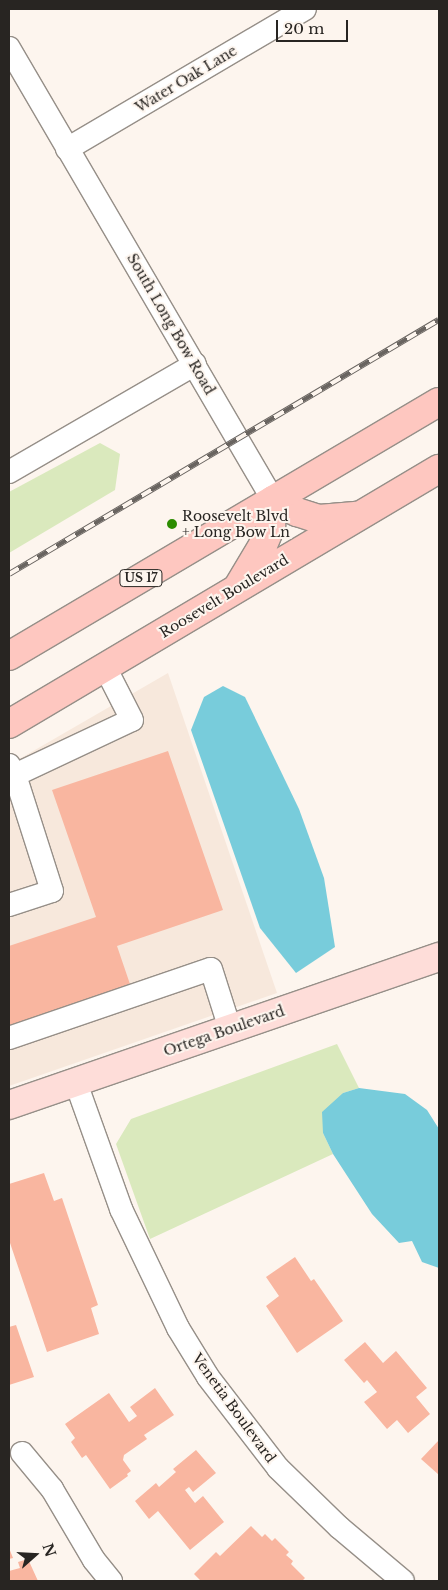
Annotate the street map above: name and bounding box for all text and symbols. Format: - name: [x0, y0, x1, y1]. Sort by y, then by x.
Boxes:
- scale bar: [278, 10, 350, 42]
- text: 20 m: [284, 19, 324, 38]
- street label: Water Oak Lane: [132, 42, 240, 116]
- street label: South Long Bow Road: [124, 250, 218, 398]
- place label: Roosevelt Blvd + Long Bow Ln: [182, 508, 290, 540]
- marker: Roosevelt Blvd + Long Bow Ln: [166, 518, 178, 530]
- street label: Roosevelt Boulevard: [157, 551, 291, 641]
- road number: US 17: [118, 568, 164, 588]
- street label: Ortega Boulevard: [161, 1002, 287, 1060]
- street label: Venetia Boulevard: [189, 1350, 279, 1466]
- north arrow: [10, 1530, 60, 1580]
- text: N: [39, 1541, 60, 1559]

